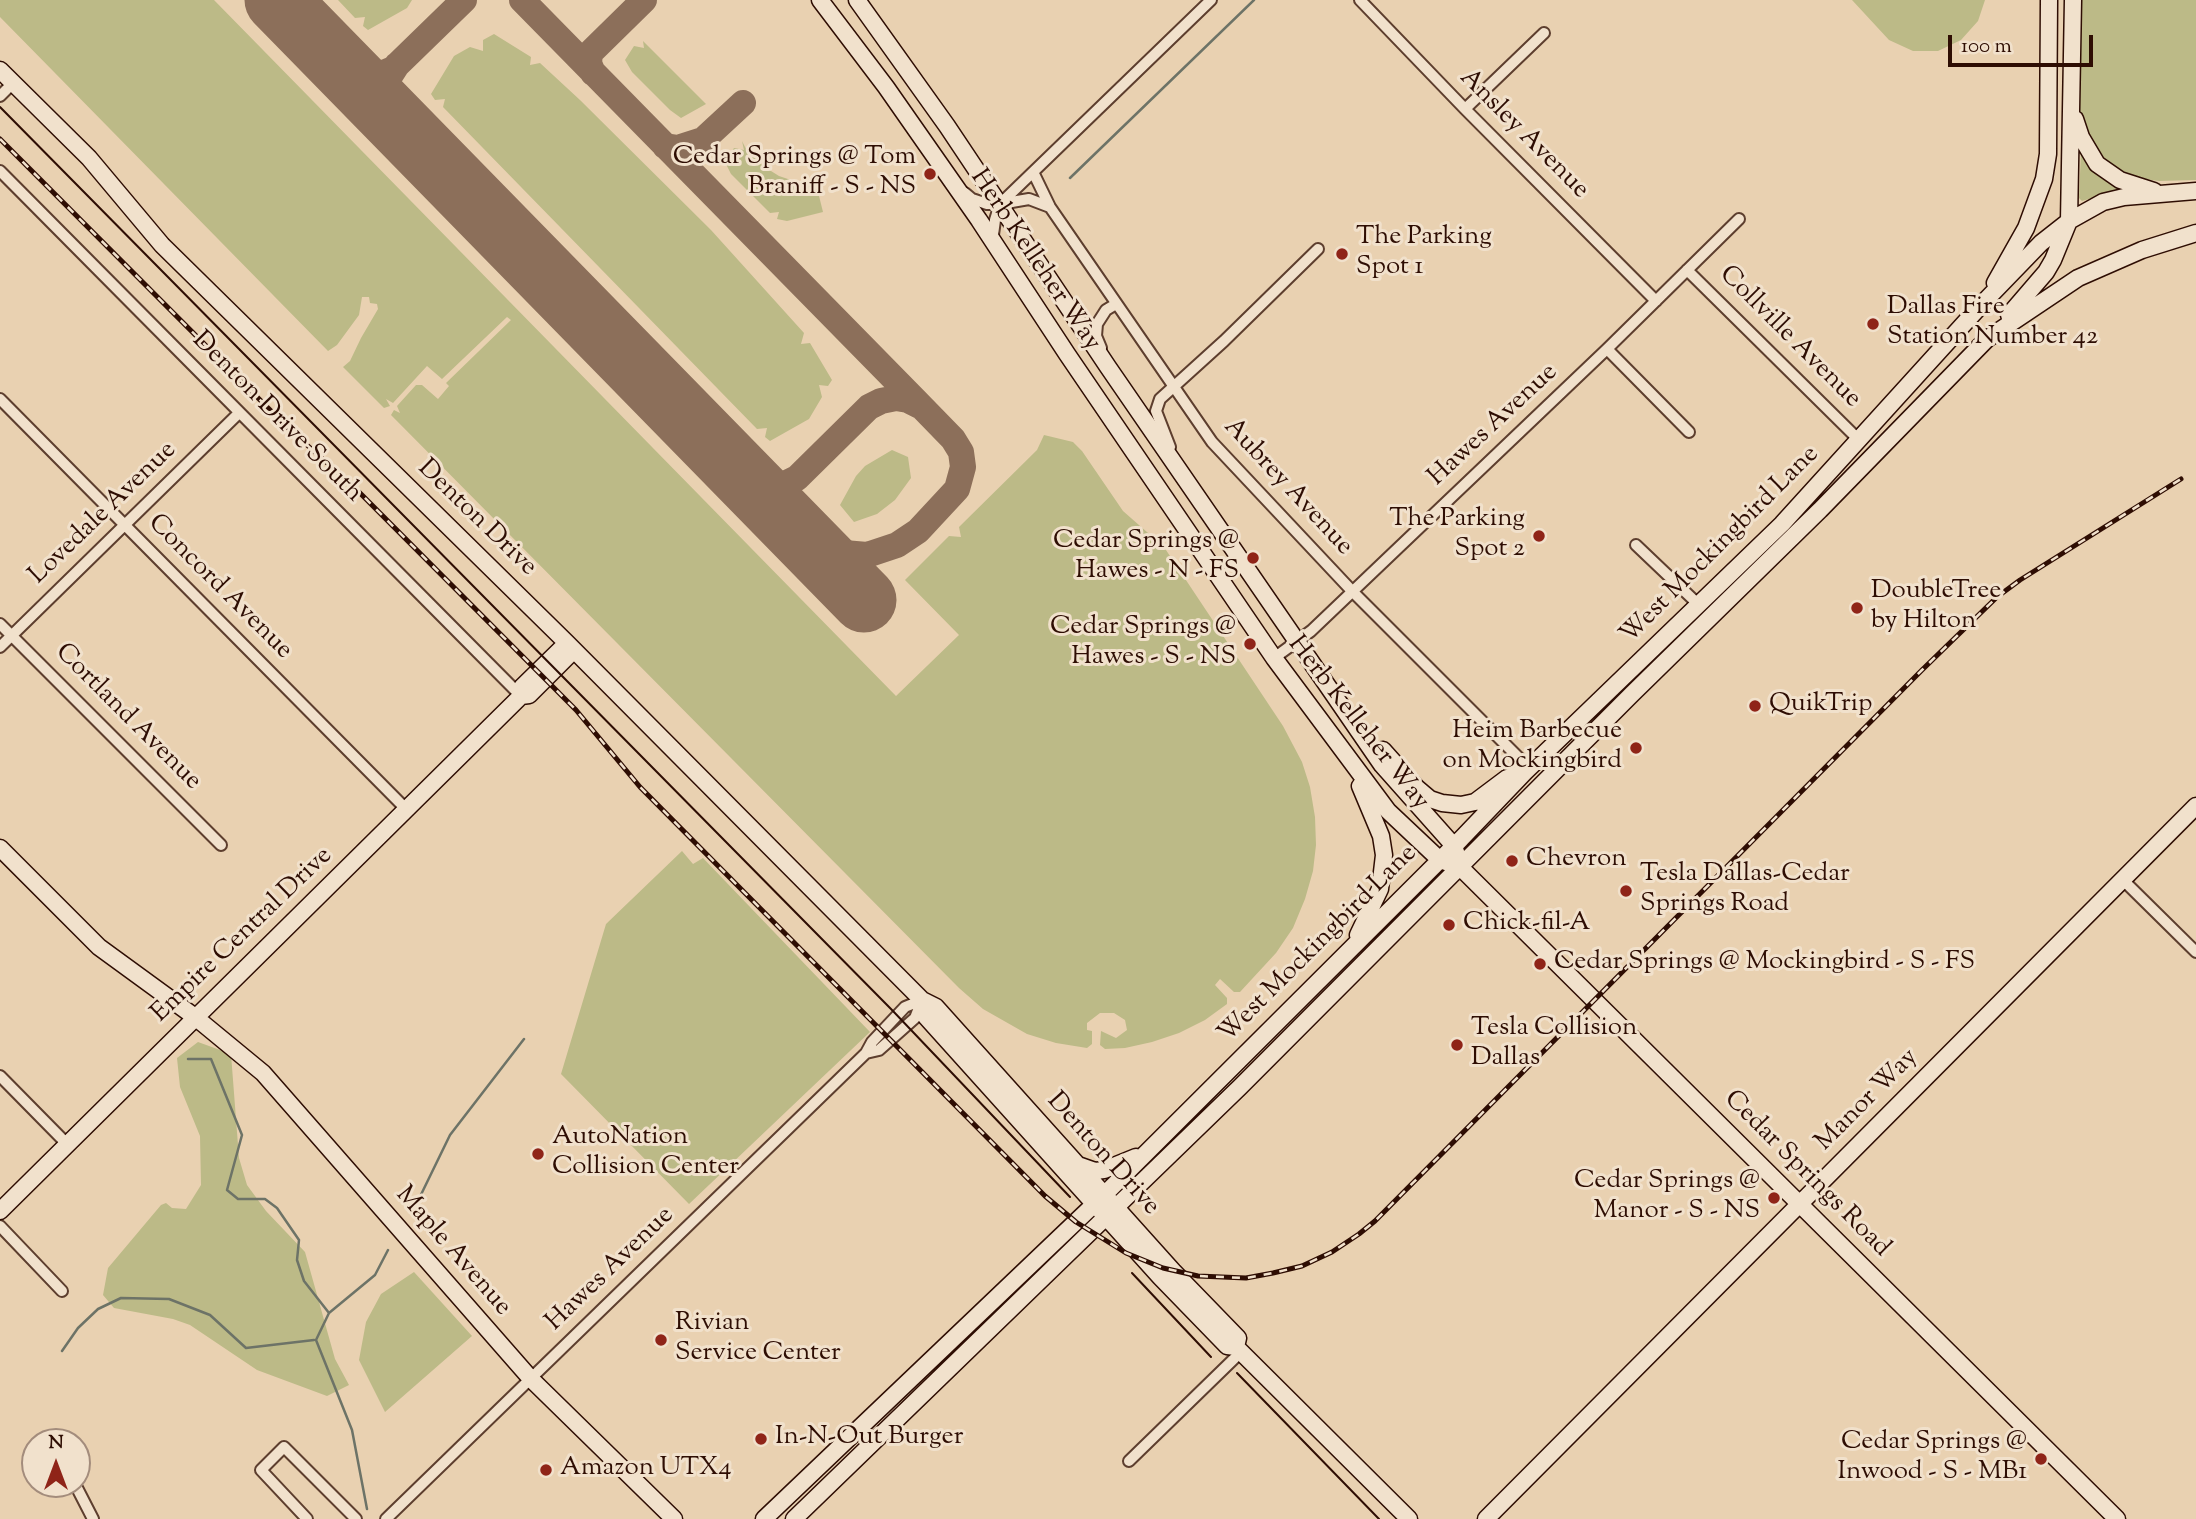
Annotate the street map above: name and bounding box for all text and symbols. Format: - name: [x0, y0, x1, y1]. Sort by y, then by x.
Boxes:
- scale bar: [1951, 21, 2096, 65]
- text: 100 m: [1961, 32, 2012, 62]
- street label: Ansley Avenue: [1452, 64, 1594, 206]
- place label: Cedar Springs @ Tom Braniff - S - NS: [673, 143, 916, 204]
- street label: Herb Kelleher Way: [962, 164, 1106, 358]
- marker: Cedar Springs @ Tom Braniff - S - NS: [922, 166, 938, 182]
- place label: The Parking Spot 1: [1356, 223, 1492, 284]
- marker: The Parking Spot 1: [1334, 246, 1350, 262]
- street label: Collville Avenue: [1711, 260, 1867, 416]
- place label: Dallas Fire Station Number 42: [1887, 293, 2098, 354]
- marker: Dallas Fire Station Number 42: [1865, 316, 1881, 332]
- street label: Denton Drive South: [184, 326, 368, 510]
- street label: Hawes Avenue: [1423, 358, 1565, 494]
- street label: Aubrey Avenue: [1216, 413, 1358, 563]
- street label: Lovedale Avenue: [24, 436, 184, 592]
- street label: West Mockingbird Lane: [1615, 440, 1827, 652]
- street label: Denton Drive: [410, 454, 542, 584]
- place label: The Parking Spot 2: [1389, 505, 1525, 566]
- street label: Concord Avenue: [140, 509, 298, 667]
- place label: Cedar Springs @ Hawes - N - FS: [1053, 527, 1239, 588]
- marker: The Parking Spot 2: [1531, 528, 1547, 544]
- marker: Cedar Springs @ Hawes - N - FS: [1245, 550, 1261, 566]
- place label: DoubleTree by Hilton: [1871, 577, 2001, 638]
- marker: DoubleTree by Hilton: [1849, 600, 1865, 616]
- place label: Cedar Springs @ Hawes - S - NS: [1050, 613, 1236, 674]
- street label: Herb Kelleher Way: [1279, 631, 1435, 817]
- marker: Cedar Springs @ Hawes - S - NS: [1242, 636, 1258, 652]
- street label: Cortland Avenue: [47, 638, 207, 798]
- place label: QuikTrip: [1769, 690, 1872, 722]
- marker: QuikTrip: [1747, 698, 1763, 714]
- place label: Heim Barbecue on Mockingbird: [1443, 717, 1622, 778]
- marker: Heim Barbecue on Mockingbird: [1628, 740, 1644, 756]
- street label: West Mockingbird Lane: [1213, 839, 1425, 1051]
- street label: Empire Central Drive: [146, 842, 340, 1030]
- place label: Chevron: [1526, 845, 1627, 877]
- marker: Chevron: [1504, 853, 1520, 869]
- place label: Tesla Dallas-Cedar Springs Road: [1640, 860, 1850, 922]
- marker: Tesla Dallas-Cedar Springs Road: [1618, 883, 1634, 899]
- place label: Chick-fil-A: [1463, 909, 1590, 941]
- marker: Chick-fil-A: [1441, 917, 1457, 933]
- place label: Cedar Springs @ Mockingbird - S - FS: [1554, 948, 1975, 980]
- marker: Cedar Springs @ Mockingbird - S - FS: [1532, 956, 1548, 972]
- place label: Tesla Collision Dallas: [1471, 1014, 1637, 1076]
- marker: Tesla Collision Dallas: [1449, 1037, 1465, 1053]
- street label: Manor Way: [1810, 1043, 1926, 1159]
- street label: Cedar Springs Road: [1716, 1085, 1896, 1265]
- street label: Denton Drive: [1039, 1087, 1165, 1223]
- place label: AutoNation Collision Center: [552, 1123, 739, 1184]
- marker: AutoNation Collision Center: [530, 1146, 546, 1162]
- place label: Cedar Springs @ Manor - S - NS: [1574, 1167, 1760, 1228]
- street label: Maple Avenue: [387, 1181, 517, 1323]
- marker: Cedar Springs @ Manor - S - NS: [1766, 1190, 1782, 1206]
- street label: Hawes Avenue: [541, 1201, 681, 1339]
- place label: Rivian Service Center: [675, 1309, 841, 1370]
- marker: Rivian Service Center: [653, 1332, 669, 1348]
- place label: In-N-Out Burger: [775, 1423, 963, 1455]
- north arrow: [21, 1428, 91, 1498]
- place label: Cedar Springs @ Inwood - S - MB1: [1838, 1428, 2027, 1490]
- text: N: [48, 1430, 64, 1457]
- marker: In-N-Out Burger: [753, 1431, 769, 1447]
- marker: Cedar Springs @ Inwood - S - MB1: [2033, 1451, 2049, 1467]
- place label: Amazon UTX4: [560, 1454, 732, 1486]
- marker: Amazon UTX4: [538, 1462, 554, 1478]

